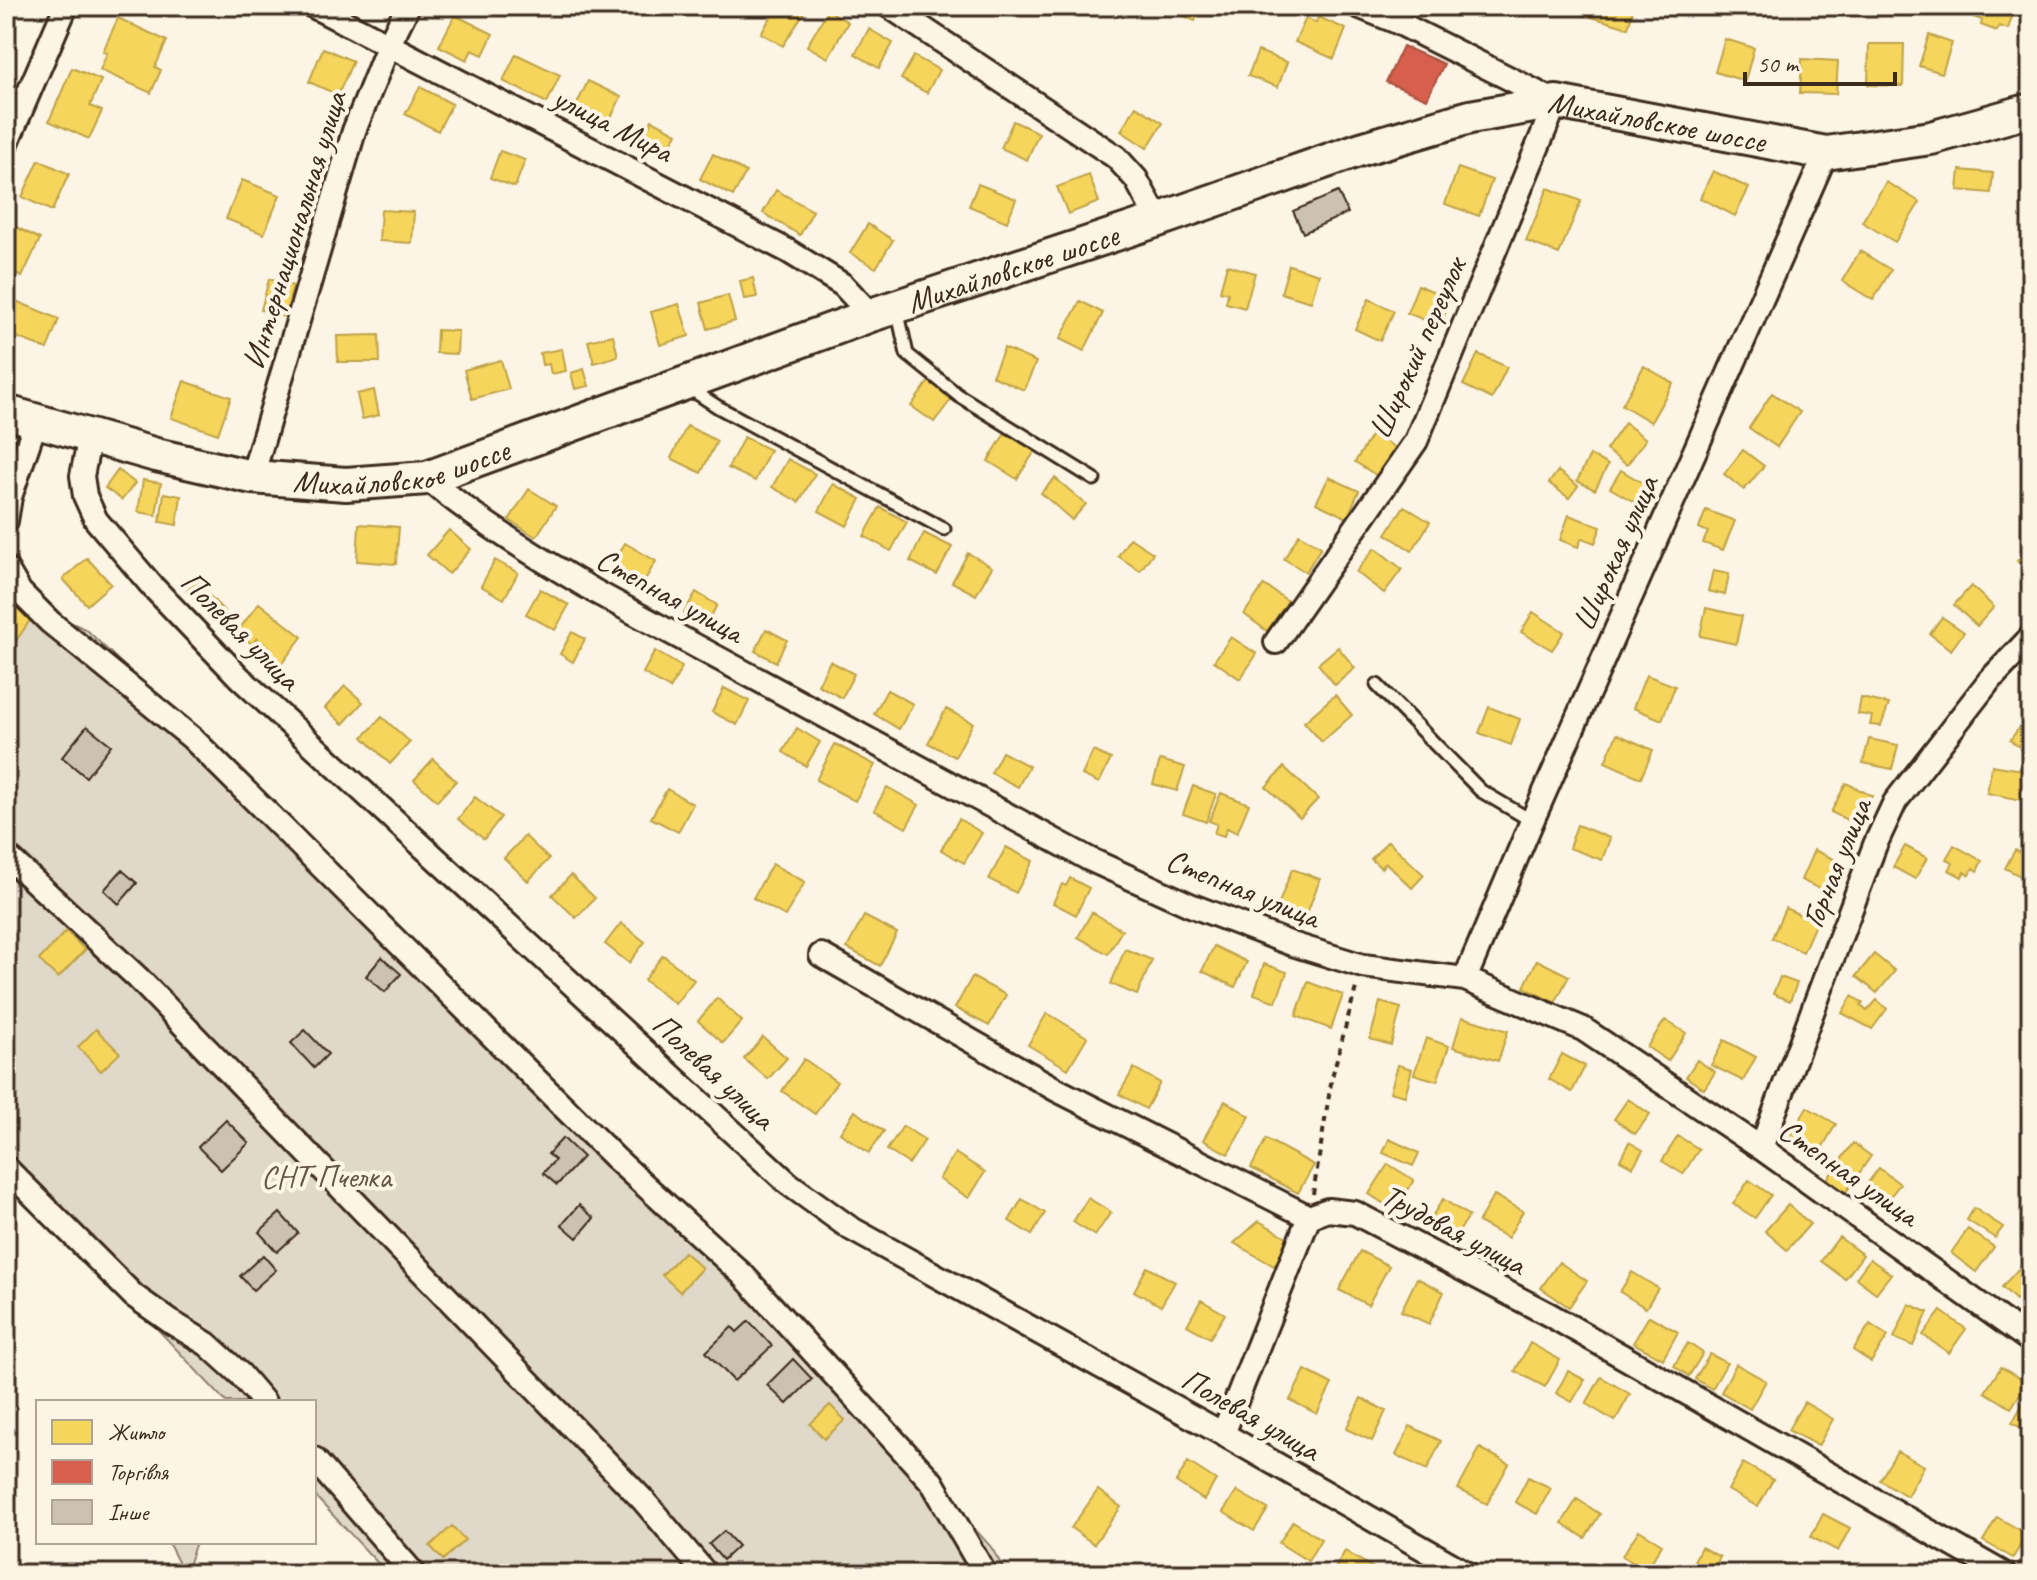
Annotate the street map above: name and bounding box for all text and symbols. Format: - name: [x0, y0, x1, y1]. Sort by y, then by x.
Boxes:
- scale bar: [1745, 36, 1895, 86]
- text: 50 m: [1757, 49, 1800, 79]
- street label: улица Мира: [544, 76, 681, 173]
- street label: Михайловское шоссе: [1545, 81, 1771, 163]
- street label: Интернациональная улица: [233, 85, 357, 374]
- street label: Михайловское шоссе: [902, 214, 1126, 323]
- street label: Широкий переулок: [1359, 248, 1477, 445]
- street label: Михайловское шоссе: [292, 429, 517, 506]
- street label: Широкая улица: [1563, 468, 1669, 637]
- street label: Степная улица: [589, 538, 753, 654]
- street label: Полевая улица: [172, 562, 311, 700]
- street label: Горная улица: [1792, 790, 1882, 934]
- street label: Степная улица: [1160, 839, 1328, 939]
- street label: Полевая улица: [644, 1004, 785, 1140]
- street label: Степная улица: [1771, 1109, 1929, 1237]
- park label: СНТ Пчелка: [261, 1156, 393, 1197]
- street label: Трудовая улица: [1375, 1174, 1535, 1285]
- street label: Полевая улица: [1174, 1358, 1329, 1472]
- legend: [36, 1400, 316, 1544]
- text: Житло: [108, 1417, 167, 1447]
- text: Торгівля: [108, 1457, 169, 1487]
- text: Інше: [108, 1497, 150, 1527]

